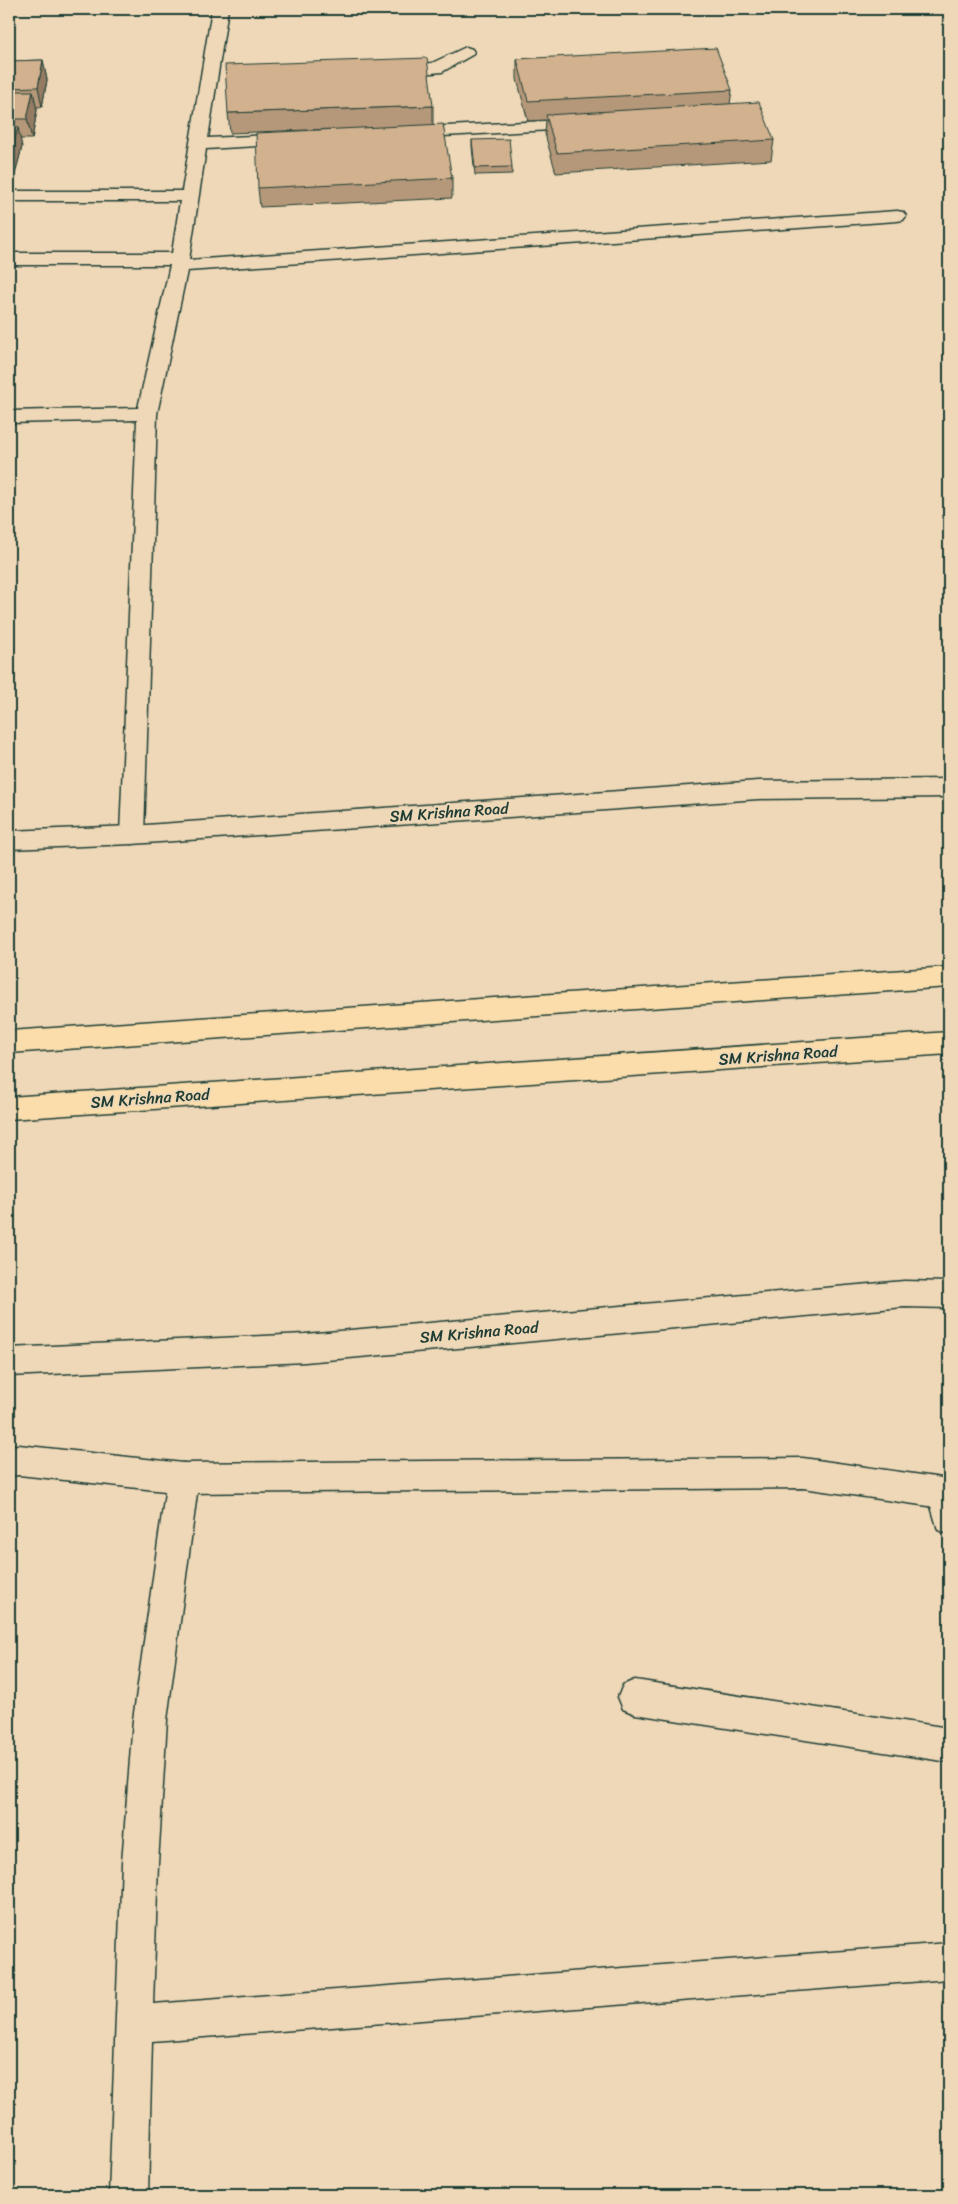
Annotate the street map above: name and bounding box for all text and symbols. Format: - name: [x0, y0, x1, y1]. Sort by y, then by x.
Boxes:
- street label: SM Krishna Road: [389, 793, 511, 831]
- street label: SM Krishna Road: [718, 1036, 840, 1074]
- street label: SM Krishna Road: [90, 1079, 212, 1117]
- street label: SM Krishna Road: [418, 1312, 541, 1352]

